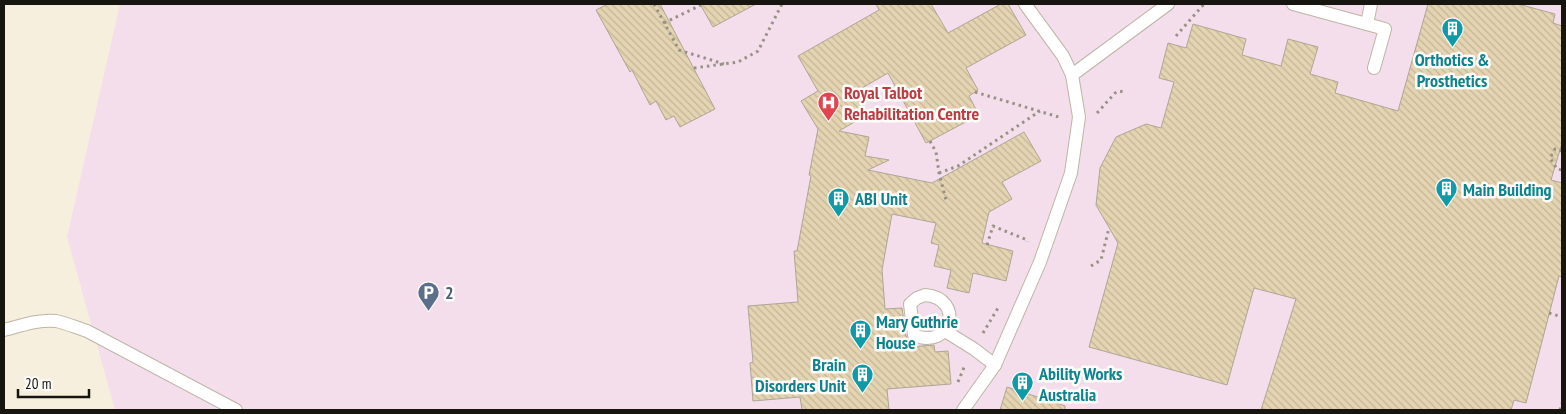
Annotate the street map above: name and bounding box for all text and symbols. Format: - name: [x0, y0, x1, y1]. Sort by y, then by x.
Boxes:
- building icon: Orthotics & Prosthetics: [1440, 17, 1464, 48]
- place label: Orthotics & Prosthetics: [1415, 48, 1489, 92]
- place label: Royal Talbot Rehabilitation Centre: [844, 81, 980, 125]
- hospital icon: Royal Talbot Rehabilitation Centre: [816, 90, 840, 121]
- building icon: Main Building: [1435, 177, 1459, 208]
- place label: Main Building: [1463, 178, 1552, 201]
- building icon: ABI Unit: [827, 186, 851, 217]
- place label: ABI Unit: [854, 187, 908, 210]
- parking icon: 2: [417, 280, 441, 311]
- place label: 2: [445, 281, 454, 304]
- place label: Mary Guthrie House: [876, 310, 959, 354]
- building icon: Mary Guthrie House: [848, 319, 872, 350]
- place label: Brain Disorders Unit: [755, 353, 847, 397]
- building icon: Brain Disorders Unit: [850, 362, 874, 393]
- place label: Ability Works Australia: [1038, 362, 1122, 406]
- scale bar: [18, 366, 89, 398]
- building icon: Ability Works Australia: [1011, 371, 1035, 402]
- text: 20 m: [25, 374, 51, 393]

